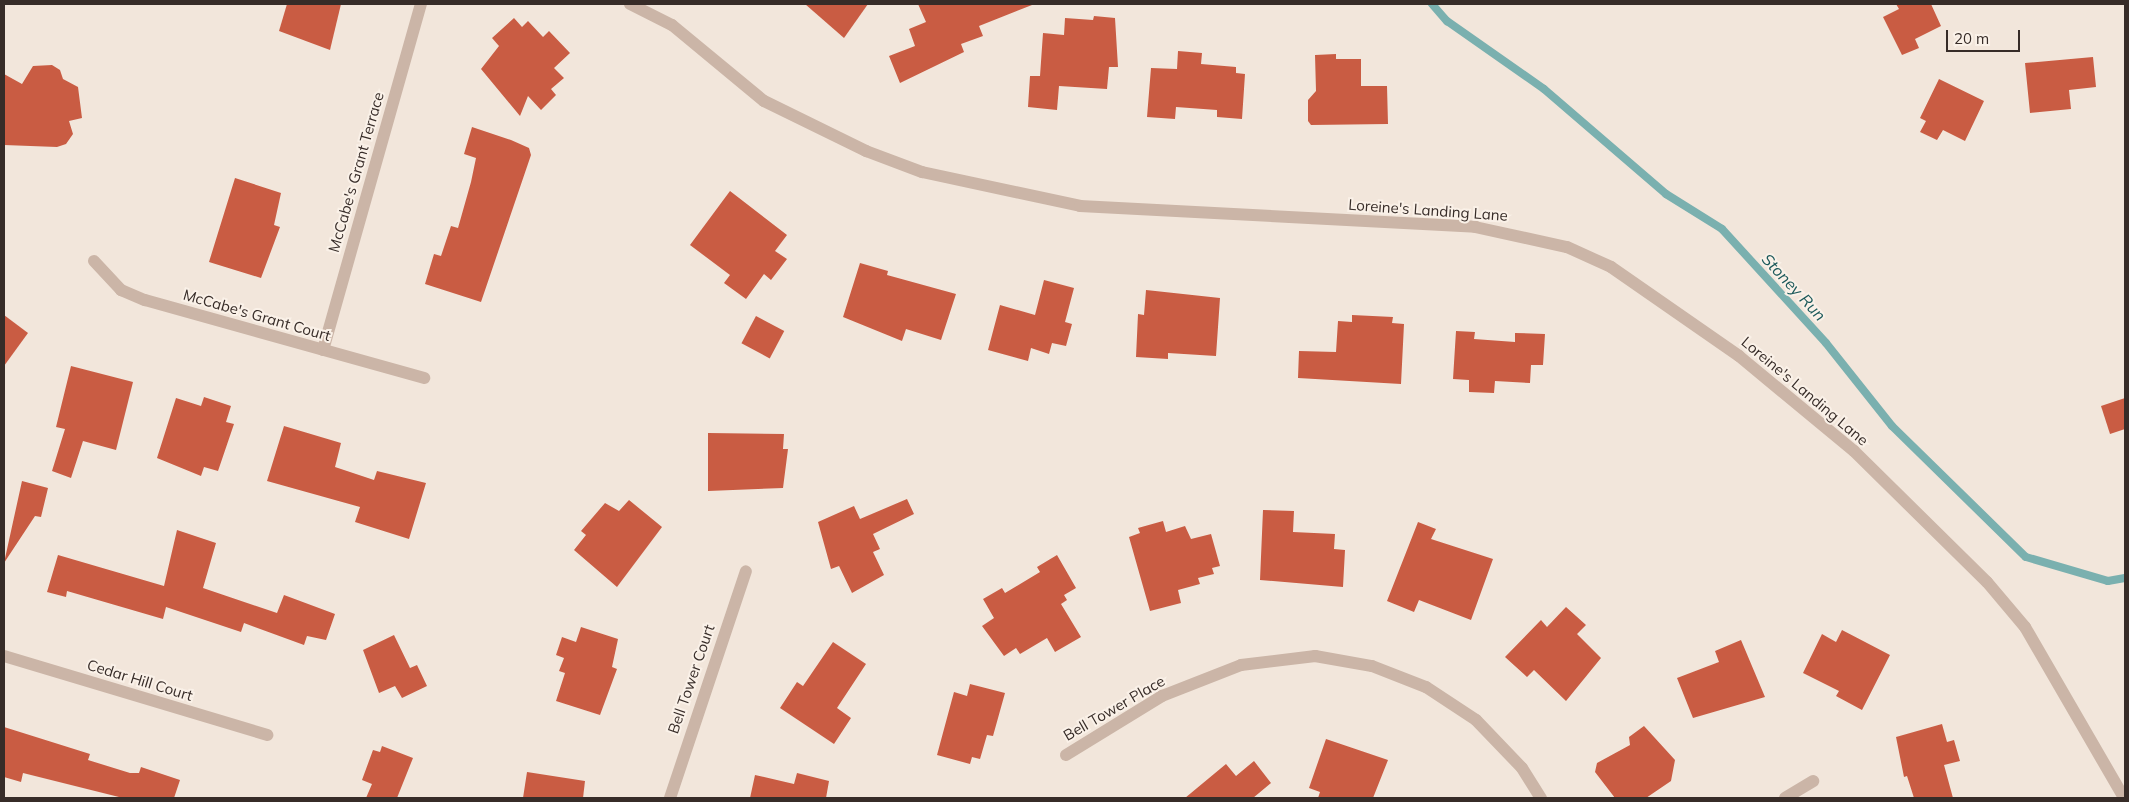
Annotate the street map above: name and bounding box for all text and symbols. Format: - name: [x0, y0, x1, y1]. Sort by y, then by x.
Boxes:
- scale bar: [1949, 20, 2023, 52]
- text: 20 m: [1954, 29, 1989, 48]
- street label: McCabe's Grant Terrace: [325, 90, 387, 254]
- street label: Loreine's Landing Lane: [1348, 195, 1508, 225]
- water label: Stoney Run: [1758, 249, 1830, 325]
- street label: McCabe's Grant Court: [181, 285, 333, 345]
- street label: Loreine's Landing Lane: [1738, 333, 1872, 449]
- street label: Bell Tower Court: [664, 622, 718, 736]
- street label: Cedar Hill Court: [85, 655, 195, 705]
- street label: Bell Tower Place: [1060, 672, 1168, 744]

